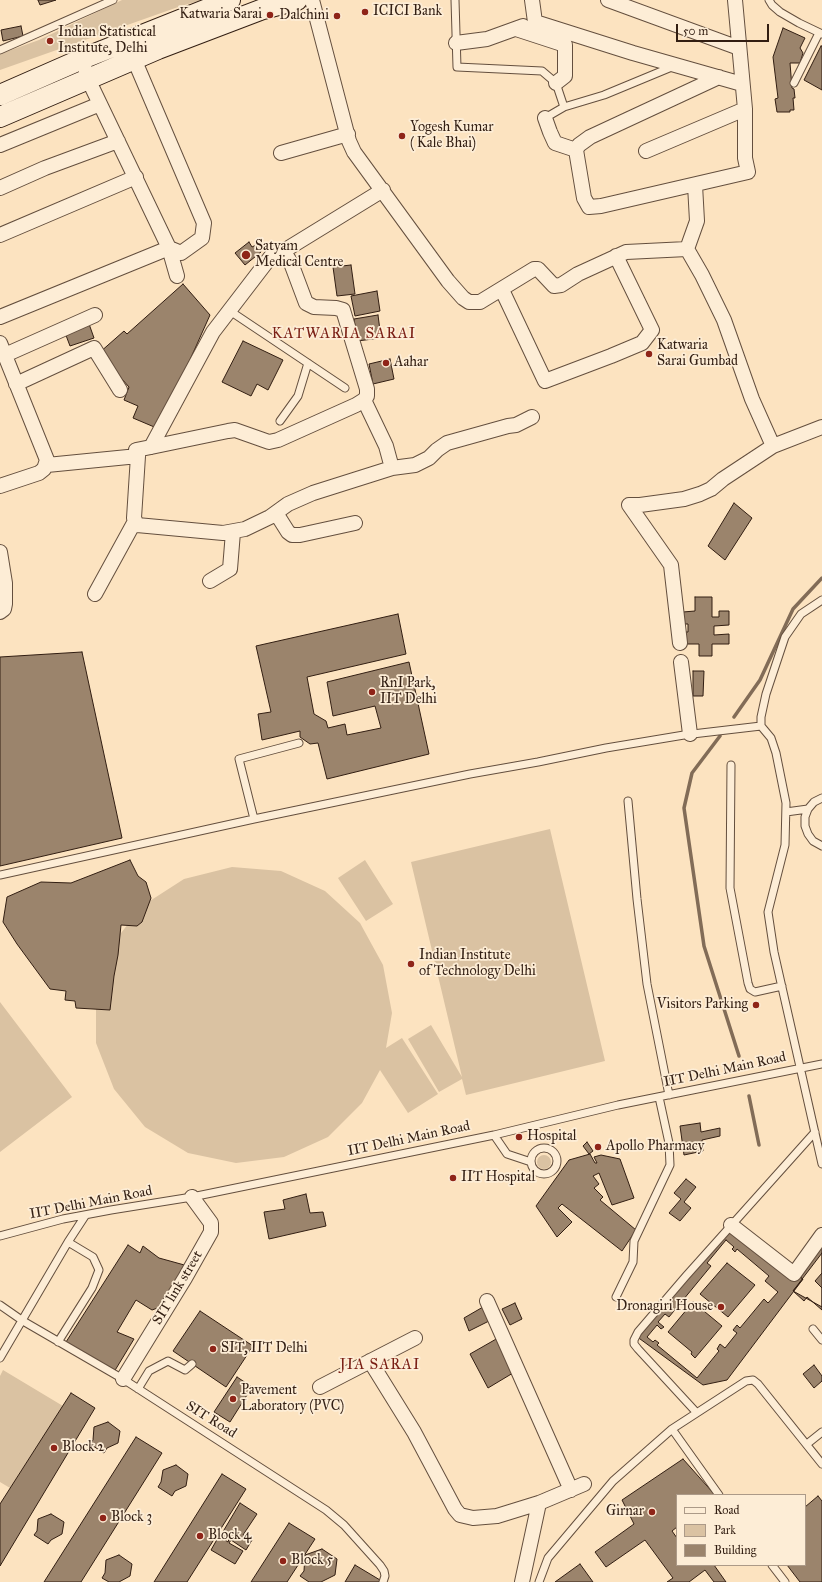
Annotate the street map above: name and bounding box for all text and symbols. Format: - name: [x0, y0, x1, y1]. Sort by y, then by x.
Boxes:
- place label: ICICI Bank: [373, 4, 442, 20]
- place label: Katwaria Sarai: [179, 7, 262, 23]
- marker: ICICI Bank: [360, 7, 370, 17]
- place label: Dalchini: [279, 8, 329, 24]
- marker: Katwaria Sarai: [265, 10, 275, 20]
- marker: Dalchini: [332, 11, 342, 21]
- scale bar: [678, 16, 771, 42]
- text: 50 m: [683, 24, 708, 38]
- place label: Indian Statistical Institute, Delhi: [58, 25, 156, 58]
- marker: Indian Statistical Institute, Delhi: [45, 36, 55, 46]
- place label: Yogesh Kumar ( Kale Bhai): [410, 120, 493, 152]
- marker: Yogesh Kumar ( Kale Bhai): [397, 131, 407, 141]
- place label: Satyam Medical Centre: [255, 239, 343, 272]
- marker: Satyam Medical Centre: [240, 249, 252, 261]
- district label: KATWARIA SARAI: [272, 325, 416, 343]
- place label: Katwaria Sarai Gumbad: [657, 338, 738, 370]
- marker: Katwaria Sarai Gumbad: [644, 349, 654, 359]
- place label: Aahar: [394, 355, 428, 371]
- marker: Aahar: [381, 358, 391, 368]
- place label: RnI Park, IIT Delhi: [380, 676, 437, 708]
- marker: RnI Park, IIT Delhi: [367, 687, 377, 697]
- place label: Indian Institute of Technology Delhi: [419, 948, 536, 980]
- marker: Indian Institute of Technology Delhi: [406, 959, 416, 969]
- place label: Visitors Parking: [657, 997, 748, 1013]
- marker: Visitors Parking: [751, 1000, 761, 1010]
- street label: IIT Delhi Main Road: [662, 1049, 788, 1091]
- street label: IIT Delhi Main Road: [346, 1118, 472, 1160]
- place label: Hospital: [527, 1129, 577, 1145]
- marker: Hospital: [514, 1132, 524, 1142]
- place label: Apollo Pharmacy: [606, 1139, 704, 1155]
- marker: Apollo Pharmacy: [593, 1142, 603, 1152]
- place label: IIT Hospital: [461, 1170, 535, 1186]
- marker: IIT Hospital: [448, 1173, 458, 1183]
- street label: IIT Delhi Main Road: [28, 1183, 154, 1223]
- street label: SIT link street: [149, 1248, 207, 1328]
- place label: Dronagiri House: [616, 1299, 713, 1315]
- marker: Dronagiri House: [716, 1302, 726, 1312]
- place label: SIT, IIT Delhi: [221, 1341, 308, 1357]
- marker: SIT, IIT Delhi: [208, 1344, 218, 1354]
- district label: JIA SARAI: [340, 1356, 420, 1374]
- place label: Pavement Laboratory (PVC): [241, 1383, 344, 1416]
- marker: Pavement Laboratory (PVC): [228, 1394, 238, 1404]
- street label: SIT Road: [183, 1398, 239, 1442]
- place label: Block 2: [62, 1440, 104, 1456]
- marker: Block 2: [49, 1443, 59, 1453]
- legend: [676, 1494, 806, 1566]
- text: Road: [714, 1503, 740, 1517]
- place label: Girnar: [606, 1504, 644, 1520]
- marker: Girnar: [647, 1507, 657, 1517]
- place label: Block 3: [111, 1510, 152, 1526]
- marker: Block 3: [98, 1513, 108, 1523]
- text: Park: [714, 1523, 736, 1537]
- place label: Block 4: [208, 1528, 251, 1544]
- marker: Block 4: [195, 1531, 205, 1541]
- text: Building: [714, 1543, 756, 1557]
- place label: Block 5: [291, 1553, 333, 1569]
- marker: Block 5: [278, 1556, 288, 1566]

